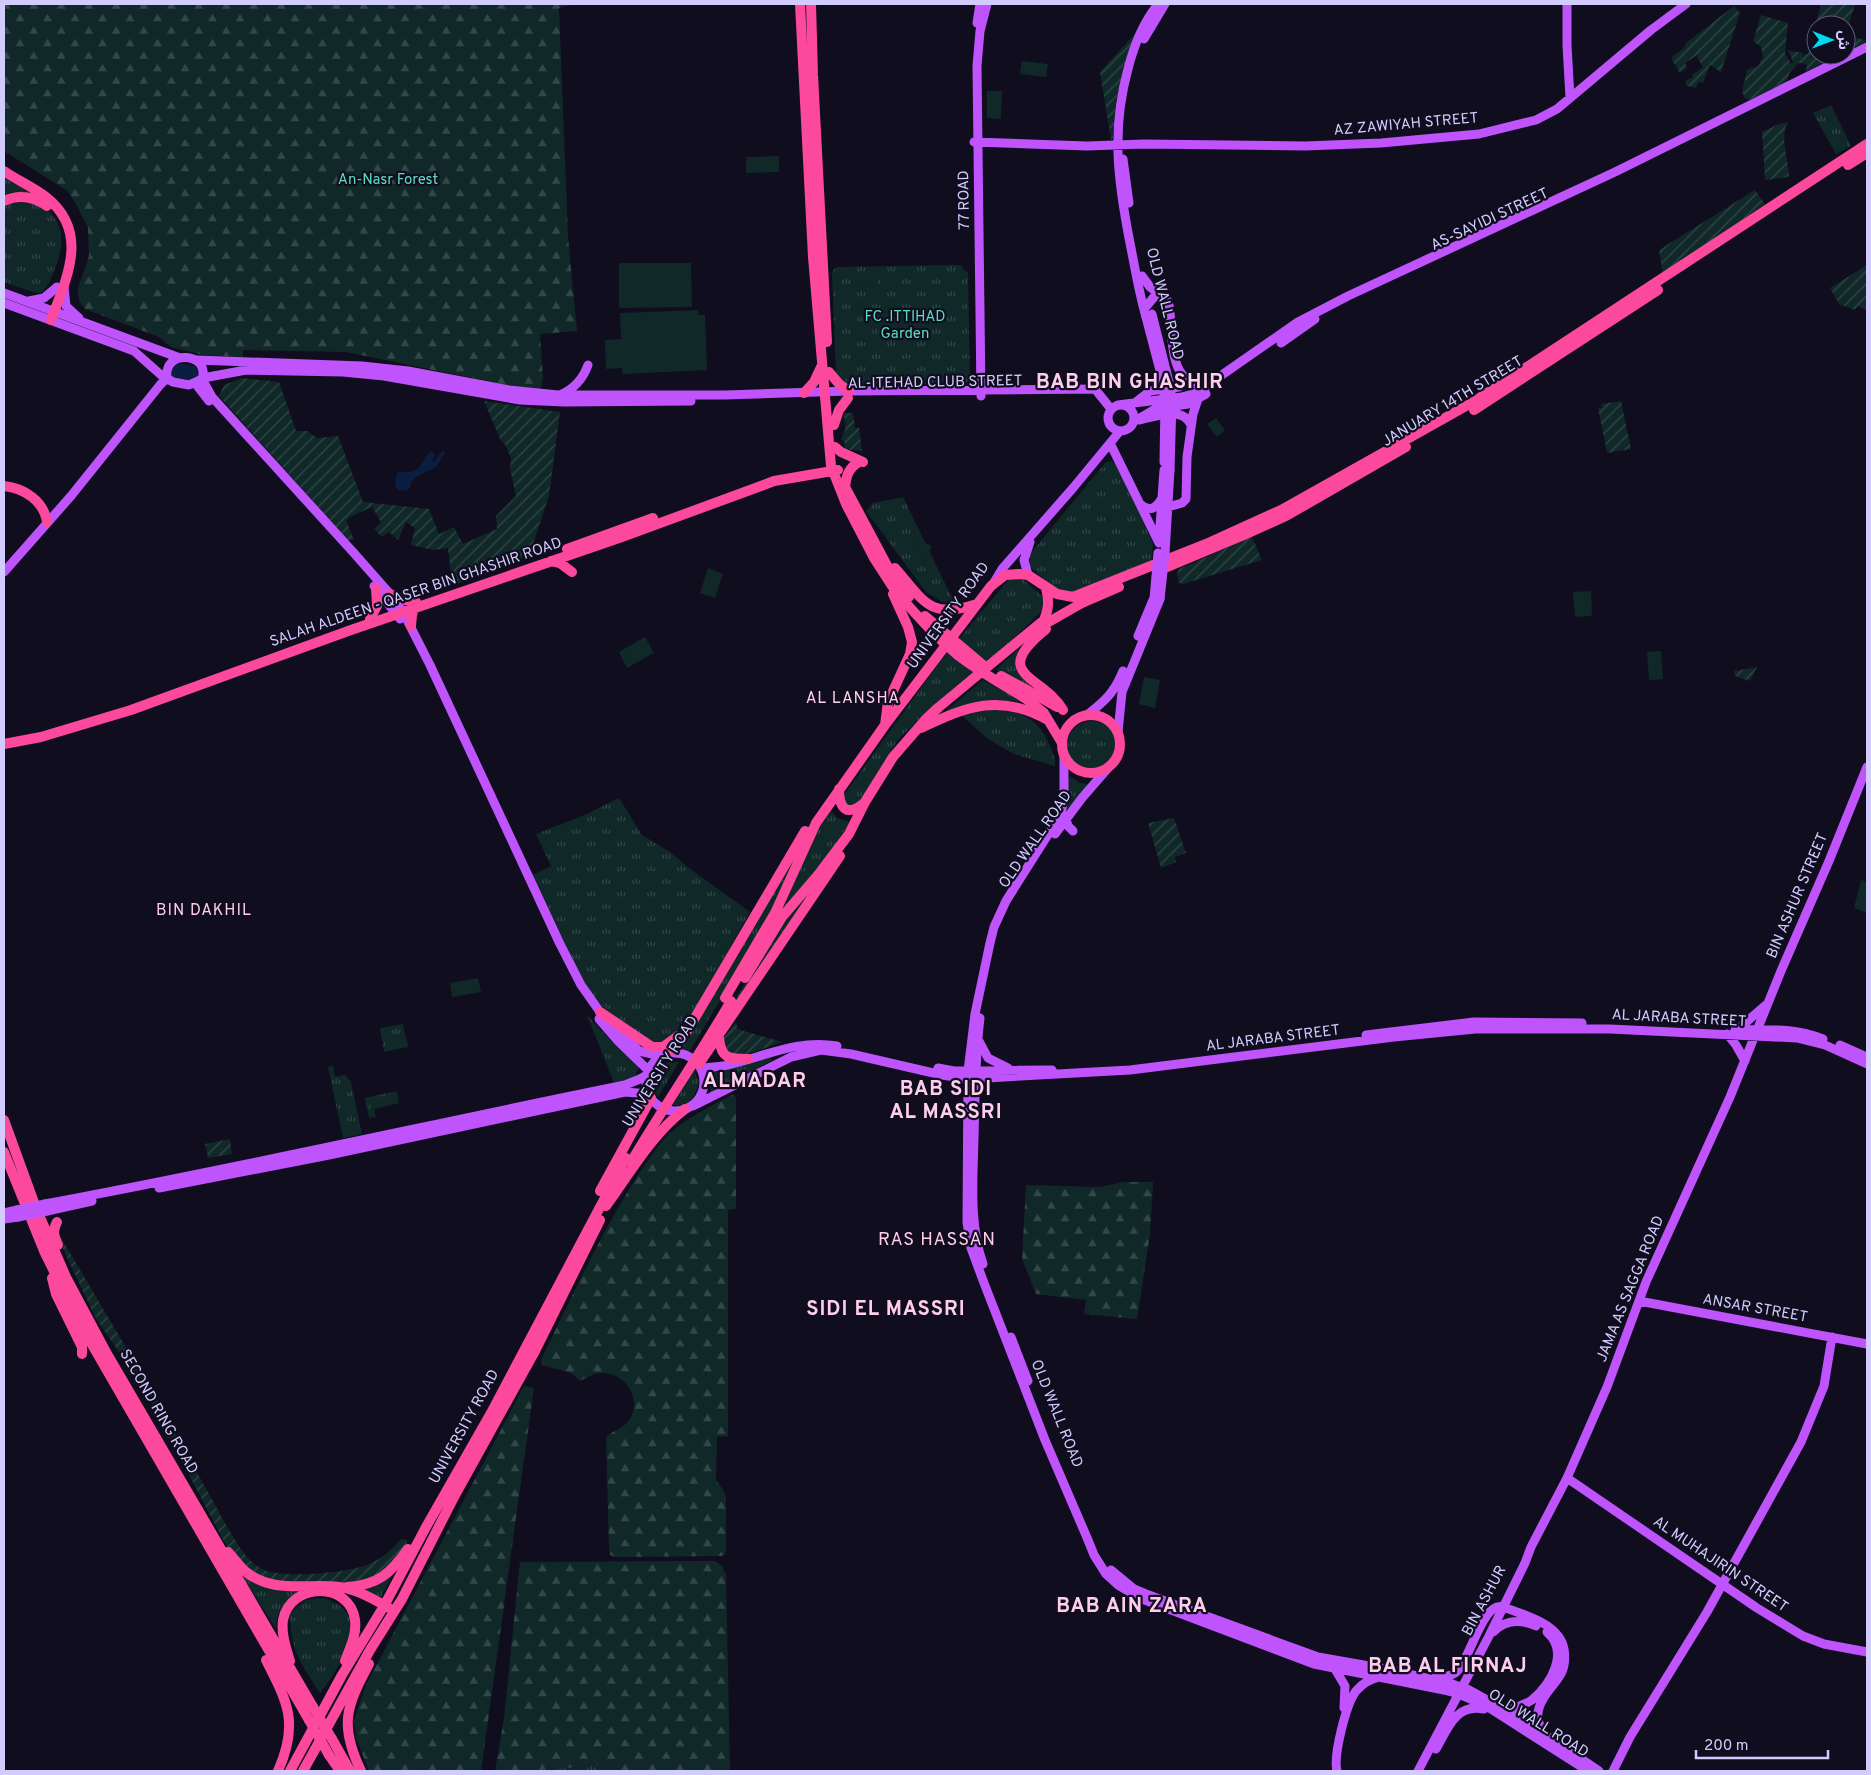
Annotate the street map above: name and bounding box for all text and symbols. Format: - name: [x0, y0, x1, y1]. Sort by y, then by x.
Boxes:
- north arrow: [1806, 15, 1856, 65]
- text: ش: [1834, 30, 1851, 50]
- street label: AZ ZAWIYAH STREET: [1333, 109, 1479, 141]
- street label: 77 ROAD: [955, 170, 975, 230]
- park label: An-Nasr Forest: [338, 171, 438, 190]
- street label: AS-SAYIDI STREET: [1428, 184, 1552, 256]
- street label: OLD WALL ROAD: [1141, 246, 1187, 362]
- park label: FC .ITTIHAD Garden: [865, 308, 945, 344]
- street label: JANUARY 14TH STREET: [1379, 352, 1527, 452]
- district label: BAB BIN GHASHIR: [1036, 370, 1224, 396]
- street label: AL-ITEHAD CLUB STREET: [847, 372, 1023, 394]
- street label: SALAH ALDEEN - QASER BIN GHASHIR ROAD: [267, 534, 565, 652]
- street label: UNIVERSITY ROAD: [904, 559, 994, 673]
- district label: AL LANSHA: [806, 689, 900, 709]
- street label: OLD WALL ROAD: [995, 787, 1077, 893]
- street label: BIN ASHUR STREET: [1763, 830, 1833, 962]
- district label: BIN DAKHIL: [156, 901, 252, 921]
- street label: AL JARABA STREET: [1611, 1006, 1747, 1032]
- street label: UNIVERSITY ROAD: [619, 1013, 703, 1131]
- street label: AL JARABA STREET: [1205, 1021, 1341, 1057]
- district label: ALMADAR: [703, 1069, 807, 1095]
- district label: BAB SIDI AL MASSRI: [889, 1077, 1003, 1126]
- street label: JAMA AS SAGGA ROAD: [1593, 1213, 1669, 1365]
- district label: RAS HASSAN: [878, 1229, 996, 1252]
- street label: ANSAR STREET: [1701, 1290, 1809, 1328]
- district label: SIDI EL MASSRI: [806, 1297, 966, 1323]
- street label: SECOND RING ROAD: [114, 1346, 202, 1478]
- street label: OLD WALL ROAD: [1026, 1357, 1086, 1471]
- street label: UNIVERSITY ROAD: [426, 1366, 504, 1488]
- street label: AL MUHAJIRIN STREET: [1649, 1513, 1791, 1617]
- street label: BIN ASHUR: [1458, 1562, 1512, 1640]
- district label: BAB AIN ZARA: [1056, 1594, 1208, 1620]
- district label: BAB AL FIRNAJ: [1368, 1654, 1528, 1680]
- street label: OLD WALL ROAD: [1484, 1685, 1592, 1763]
- scale bar: [1696, 1728, 1828, 1760]
- text: 200 m: [1704, 1737, 1749, 1756]

